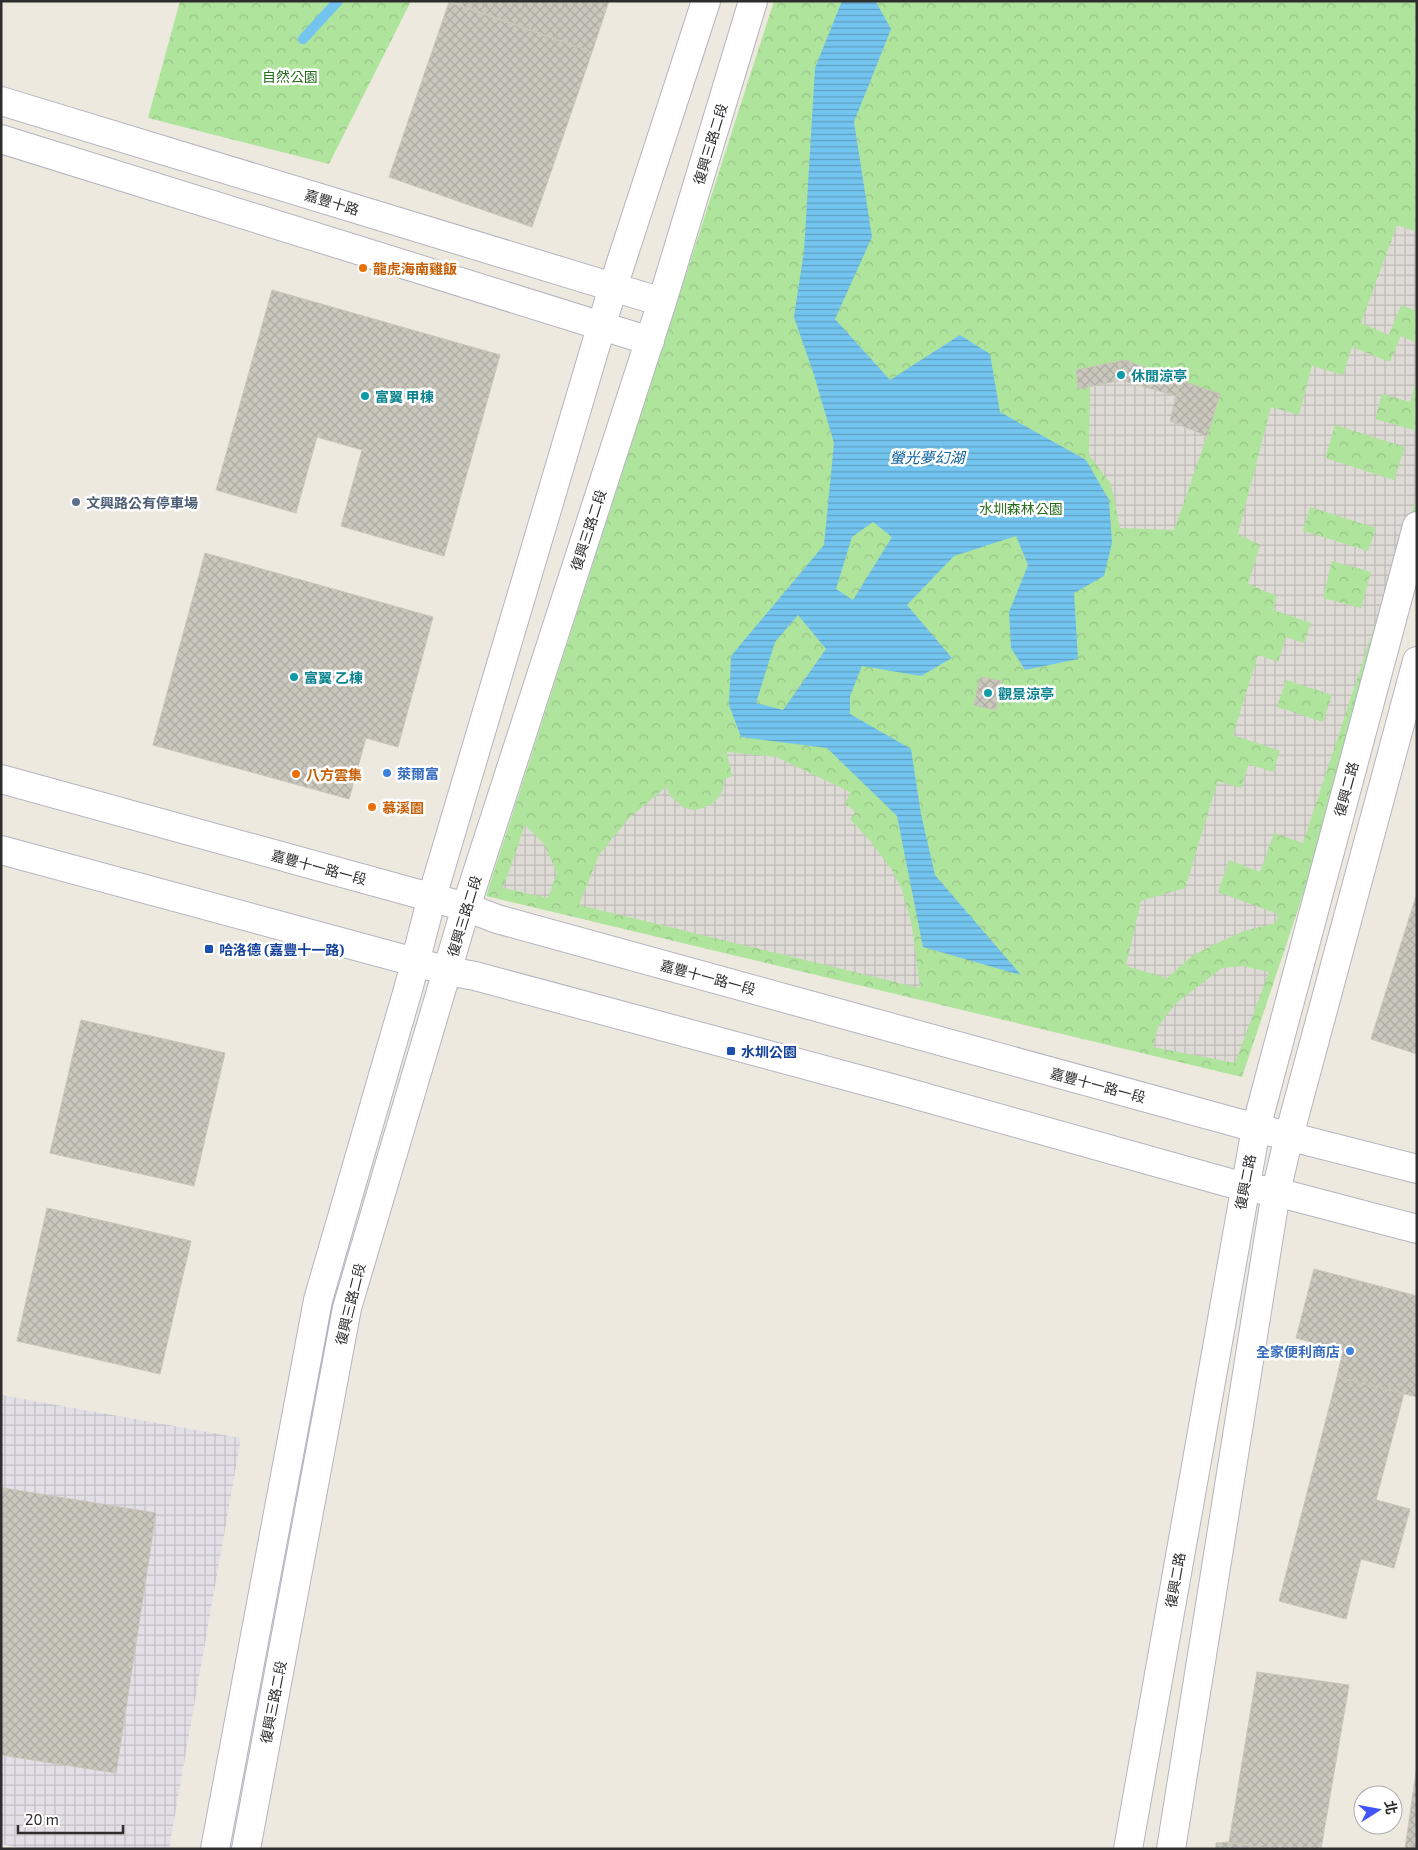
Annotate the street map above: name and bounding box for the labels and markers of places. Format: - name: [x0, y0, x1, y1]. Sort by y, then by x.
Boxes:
- place label: 龍虎海南雞飯: [373, 260, 457, 277]
- marker: 龍虎海南雞飯: [357, 262, 369, 274]
- place label: 休閒涼亭: [1131, 367, 1187, 384]
- marker: 休閒涼亭: [1115, 369, 1127, 381]
- place label: 富翼 甲棟: [375, 388, 434, 405]
- marker: 富翼 甲棟: [359, 390, 371, 402]
- place label: 文興路公有停車場: [86, 494, 198, 511]
- marker: 文興路公有停車場: [70, 496, 82, 508]
- place label: 富翼 乙棟: [304, 669, 363, 686]
- marker: 富翼 乙棟: [288, 671, 300, 683]
- place label: 觀景涼亭: [998, 685, 1054, 702]
- marker: 觀景涼亭: [982, 687, 994, 699]
- place label: 萊爾富: [397, 765, 439, 782]
- place label: 八方雲集: [306, 766, 362, 783]
- marker: 萊爾富: [381, 767, 393, 779]
- marker: 八方雲集: [290, 768, 302, 780]
- place label: 慕溪園: [382, 799, 424, 816]
- marker: 慕溪園: [366, 801, 378, 813]
- place label: 哈洛德 (嘉豐十一路): [219, 941, 344, 958]
- marker: 哈洛德 (嘉豐十一路): [203, 943, 215, 955]
- place label: 水圳公園: [741, 1043, 797, 1060]
- marker: 水圳公園: [725, 1045, 737, 1057]
- place label: 全家便利商店: [1256, 1343, 1340, 1360]
- marker: 全家便利商店: [1344, 1345, 1356, 1357]

